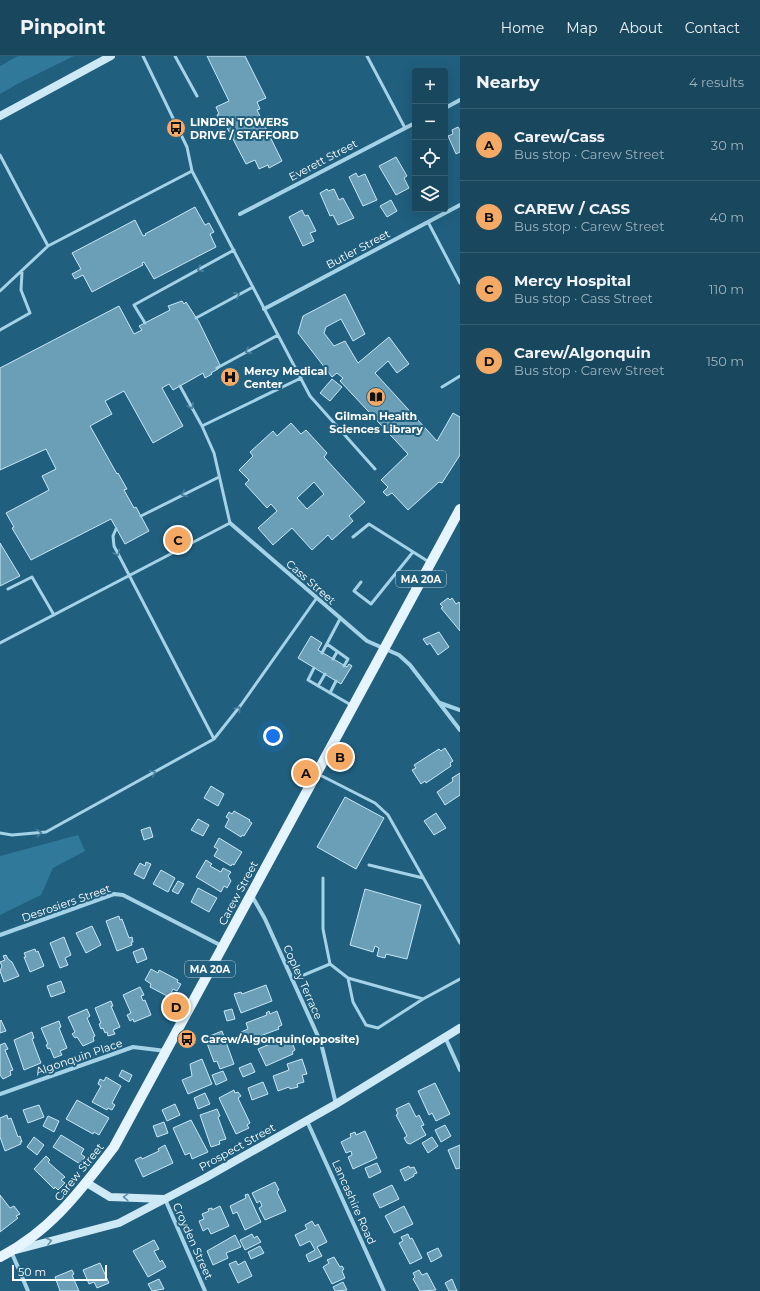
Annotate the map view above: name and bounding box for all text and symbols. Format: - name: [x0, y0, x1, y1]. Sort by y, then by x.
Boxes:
- text: Pinpoint: [20, 16, 105, 39]
- text: Home: [501, 19, 544, 37]
- text: Map: [566, 19, 597, 37]
- text: About: [619, 19, 663, 37]
- text: Contact: [685, 19, 740, 37]
- map controls: [412, 68, 448, 212]
- button: +: [412, 68, 448, 104]
- text: Nearby: [476, 72, 540, 92]
- text: 4 results: [689, 74, 744, 90]
- button: −: [412, 104, 448, 140]
- place label: LINDEN TOWERS DRIVE / STAFFORD: [190, 115, 299, 142]
- bus stop icon: LINDEN TOWERS DRIVE / STAFFORD: [165, 117, 187, 139]
- text: Carew/Cass: [514, 127, 605, 146]
- street label: Everett Street: [286, 136, 360, 184]
- text: A: [484, 137, 494, 153]
- text: 30 m: [711, 137, 744, 153]
- button: locate: [412, 140, 448, 176]
- text: Bus stop · Carew Street: [514, 146, 664, 162]
- button: layers: [412, 176, 448, 212]
- text: CAREW / CASS: [514, 199, 630, 218]
- text: B: [484, 209, 494, 225]
- text: 40 m: [710, 209, 744, 225]
- text: Bus stop · Carew Street: [514, 218, 664, 234]
- street label: Butler Street: [324, 226, 393, 272]
- one-way arrow: [197, 264, 204, 271]
- text: Mercy Hospital: [514, 271, 631, 290]
- text: C: [484, 281, 494, 297]
- text: 110 m: [709, 281, 744, 297]
- text: Bus stop · Cass Street: [514, 290, 653, 306]
- one-way arrow: [233, 293, 240, 300]
- text: Carew/Algonquin: [514, 343, 651, 362]
- one-way arrow: [245, 347, 252, 354]
- text: D: [484, 353, 494, 369]
- text: 150 m: [706, 353, 744, 369]
- text: Bus stop · Carew Street: [514, 362, 664, 378]
- place label: Mercy Medical Center: [244, 364, 327, 391]
- hospital icon: Mercy Medical Center: [219, 366, 241, 388]
- library icon: Gilman Health Sciences Library: [365, 386, 387, 408]
- one-way arrow: [187, 402, 194, 409]
- place label: Gilman Health Sciences Library: [329, 409, 423, 436]
- one-way arrow: [181, 489, 189, 497]
- pin: C: [165, 525, 191, 555]
- one-way arrow: [113, 549, 120, 556]
- street label: Cass Street: [283, 557, 339, 608]
- road number: MA 20A: [396, 571, 446, 587]
- one-way arrow: [234, 706, 241, 713]
- your location: [263, 726, 283, 746]
- pin: B: [327, 742, 353, 772]
- pin: A: [293, 758, 319, 788]
- one-way arrow: [149, 771, 157, 778]
- one-way arrow: [36, 829, 42, 838]
- street label: Carew Street: [215, 858, 261, 928]
- street label: Desrosiers Street: [20, 881, 113, 925]
- street label: Copley Terrace: [280, 943, 326, 1022]
- road number: MA 20A: [185, 961, 235, 977]
- pin: D: [163, 992, 189, 1022]
- bus stop icon: Carew/Algonquin(opposite): [176, 1028, 198, 1050]
- place label: Carew/Algonquin(opposite): [201, 1032, 360, 1046]
- street label: Algonquin Place: [34, 1035, 125, 1078]
- street label: Prospect Street: [196, 1120, 278, 1174]
- street label: Carew Street: [51, 1140, 107, 1204]
- street label: Lancashire Road: [329, 1157, 379, 1247]
- one-way arrow: [123, 1193, 129, 1202]
- street label: Croyden Street: [170, 1201, 216, 1282]
- one-way arrow: [46, 1238, 52, 1246]
- scale bar: [12, 1263, 107, 1282]
- text: 50 m: [18, 1265, 46, 1279]

